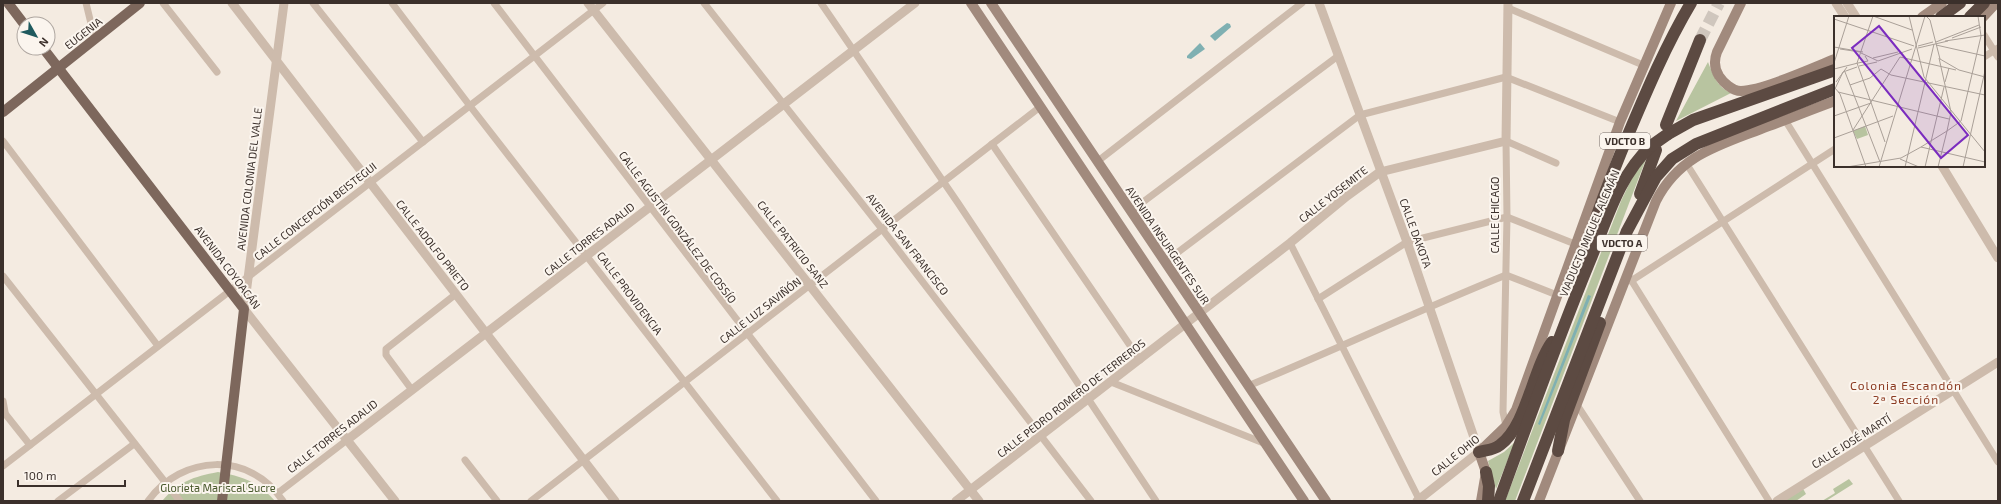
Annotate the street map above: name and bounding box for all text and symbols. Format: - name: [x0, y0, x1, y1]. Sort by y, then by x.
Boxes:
- street label: EUGENIA: [62, 14, 104, 52]
- north arrow: [16, 16, 56, 56]
- inset map: [1834, 16, 1985, 167]
- text: N: [37, 35, 52, 50]
- street label: AVENIDA COLONIA DEL VALLE: [234, 107, 264, 251]
- road number: VDCTO B: [1600, 133, 1650, 149]
- street label: CALLE AGUSTÍN GONZÁLEZ DE COSSÍO: [617, 148, 739, 306]
- street label: CALLE CONCEPCIÓN BEISTEGUI: [251, 159, 379, 263]
- street label: CALLE YOSEMITE: [1296, 163, 1370, 225]
- street label: VIADUCTO MIGUEL ALEMÁN: [1556, 168, 1622, 298]
- street label: CALLE CHICAGO: [1488, 177, 1501, 253]
- street label: AVENIDA INSURGENTES SUR: [1124, 184, 1212, 307]
- street label: AVENIDA SAN FRANCISCO: [864, 191, 952, 297]
- street label: CALLE DAKOTA: [1397, 196, 1435, 270]
- street label: CALLE ADOLFO PRIETO: [394, 197, 472, 293]
- street label: CALLE PATRICIO SANZ: [755, 198, 831, 290]
- street label: CALLE TORRES ADALID: [541, 200, 637, 278]
- street label: AVENIDA COYOACÁN: [193, 223, 263, 311]
- road number: VDCTO A: [1597, 235, 1647, 251]
- street label: CALLE PROVIDENCIA: [595, 249, 665, 337]
- street label: CALLE LUZ SAVIÑÓN: [717, 274, 803, 346]
- street label: CALLE PEDRO ROMERO DE TERREROS: [994, 336, 1148, 460]
- district label: Colonia Escandón 2ª Sección: [1850, 378, 1962, 406]
- street label: CALLE TORRES ADALID: [284, 397, 380, 475]
- street label: CALLE JOSÉ MARTÍ: [1809, 411, 1894, 471]
- street label: CALLE OHIO: [1428, 432, 1482, 478]
- scale bar: [18, 462, 125, 488]
- text: 100 m: [24, 468, 56, 482]
- park label: Glorieta Mariscal Sucre: [160, 481, 276, 494]

